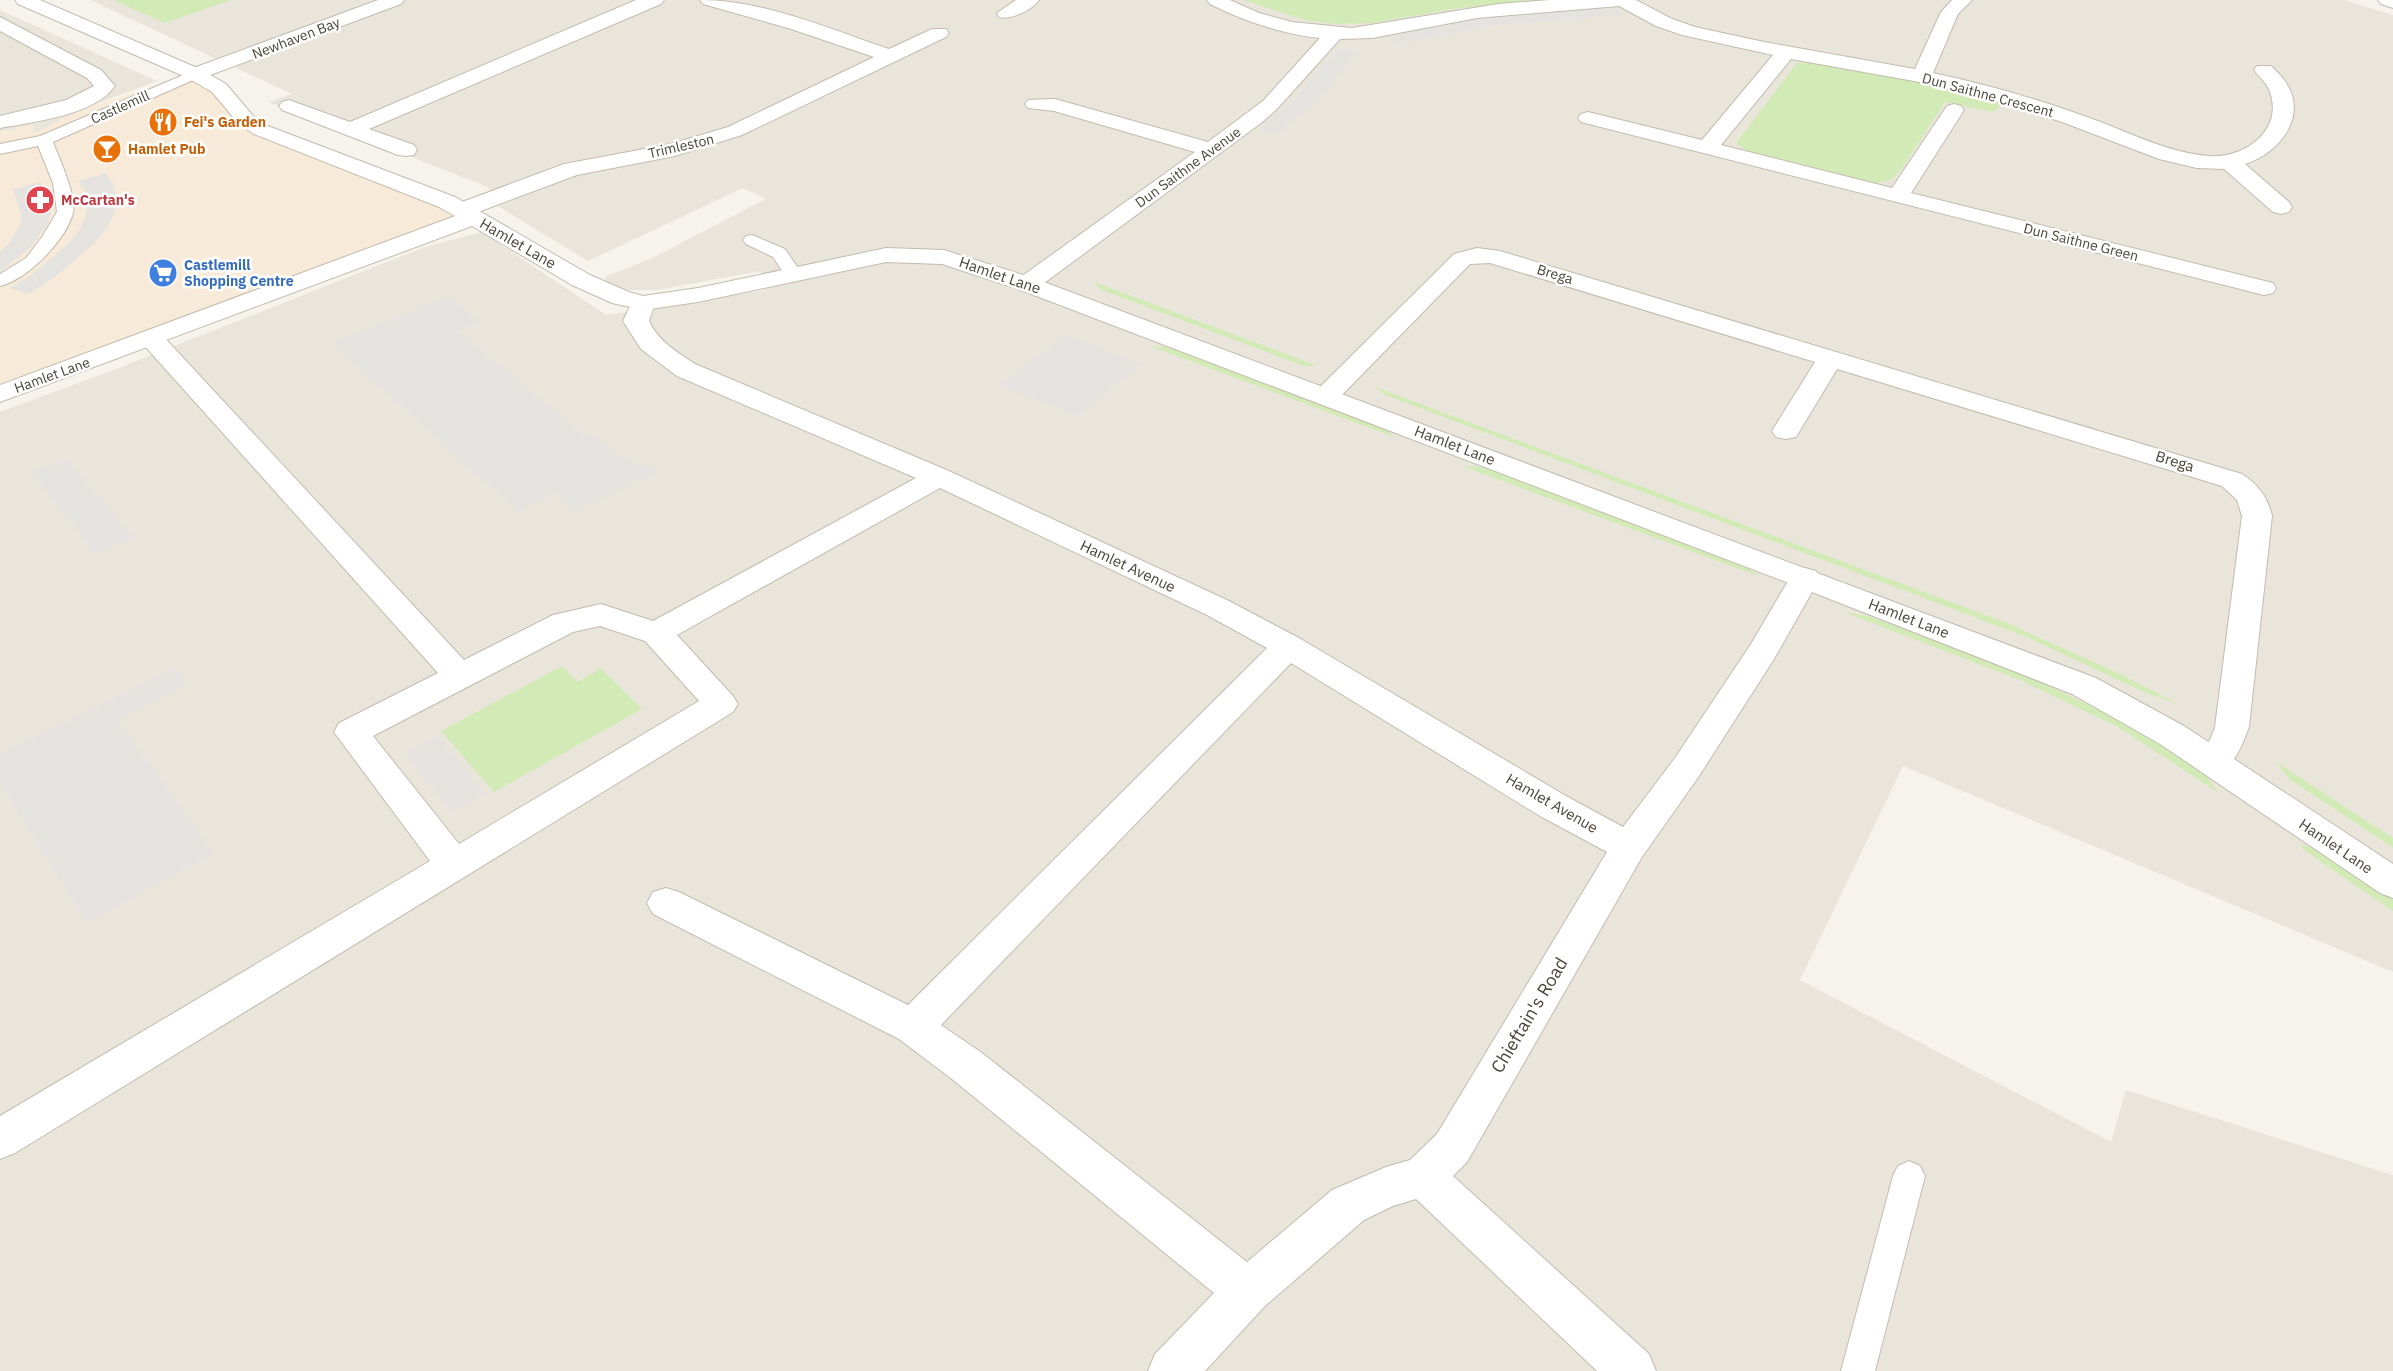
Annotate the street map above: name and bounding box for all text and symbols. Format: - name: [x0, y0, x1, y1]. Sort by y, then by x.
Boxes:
- street label: Newhaven Bay: [249, 13, 343, 63]
- street label: Dun Saithne Crescent: [1920, 69, 2056, 121]
- street label: Castlemill: [88, 86, 152, 128]
- restaurant icon: Fei's Garden: [147, 106, 179, 138]
- place label: Fei's Garden: [184, 113, 266, 131]
- street label: Dun Saithne Avenue: [1132, 122, 1245, 211]
- street label: Trimleston: [646, 130, 716, 162]
- bar icon: Hamlet Pub: [91, 133, 123, 165]
- place label: Hamlet Pub: [128, 140, 205, 158]
- pharmacy icon: McCartan's: [24, 184, 56, 216]
- place label: McCartan's: [61, 191, 135, 209]
- street label: Hamlet Lane: [476, 213, 560, 273]
- street label: Dun Saithne Green: [2022, 219, 2140, 265]
- street label: Hamlet Lane: [957, 252, 1043, 298]
- place label: Castlemill Shopping Centre: [184, 256, 294, 290]
- supermarket icon: Castlemill Shopping Centre: [147, 257, 179, 289]
- street label: Brega: [1535, 260, 1576, 288]
- street label: Hamlet Lane: [12, 353, 93, 397]
- street label: Hamlet Lane: [1412, 421, 1498, 469]
- street label: Brega: [2153, 446, 2197, 476]
- street label: Hamlet Avenue: [1077, 536, 1179, 596]
- street label: Hamlet Lane: [1866, 594, 1952, 642]
- street label: Hamlet Avenue: [1503, 769, 1601, 837]
- street label: Hamlet Lane: [2295, 814, 2377, 878]
- street label: Chieftain's Road: [1485, 953, 1573, 1077]

